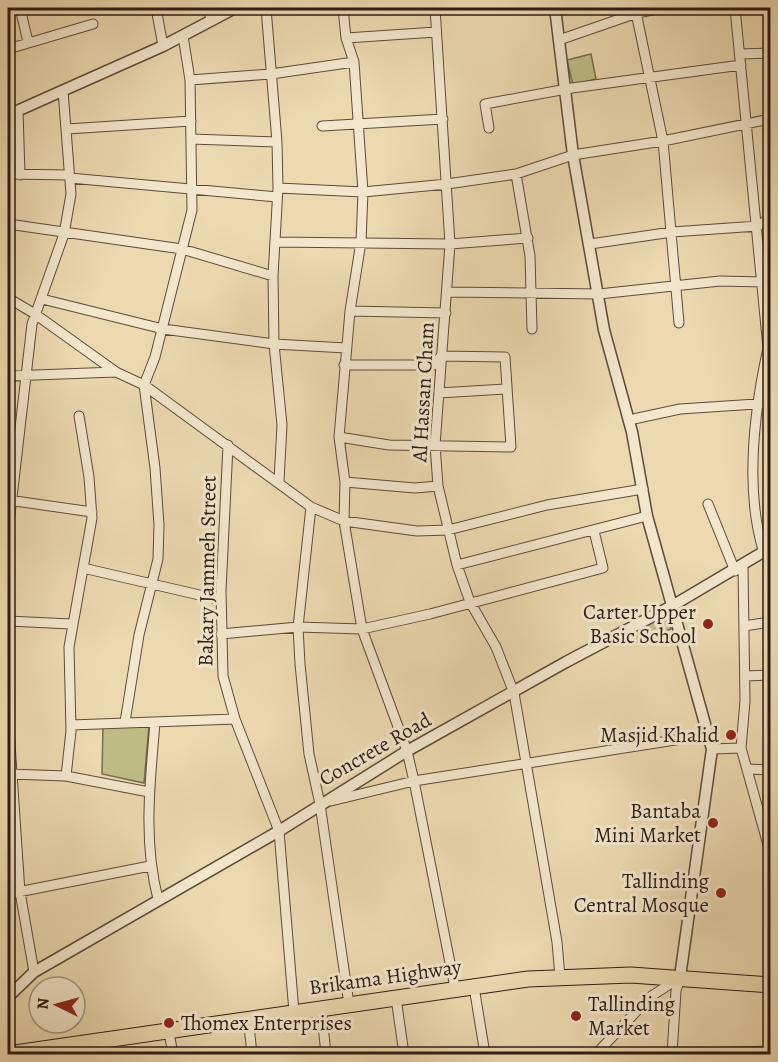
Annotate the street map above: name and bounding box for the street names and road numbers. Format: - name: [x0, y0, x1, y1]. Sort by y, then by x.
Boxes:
- street label: Al Hassan Cham: [405, 321, 441, 464]
- street label: Bakary Jammeh Street: [191, 475, 223, 667]
- street label: Concrete Road: [314, 705, 437, 792]
- street label: Brikama Highway: [307, 952, 464, 1002]

